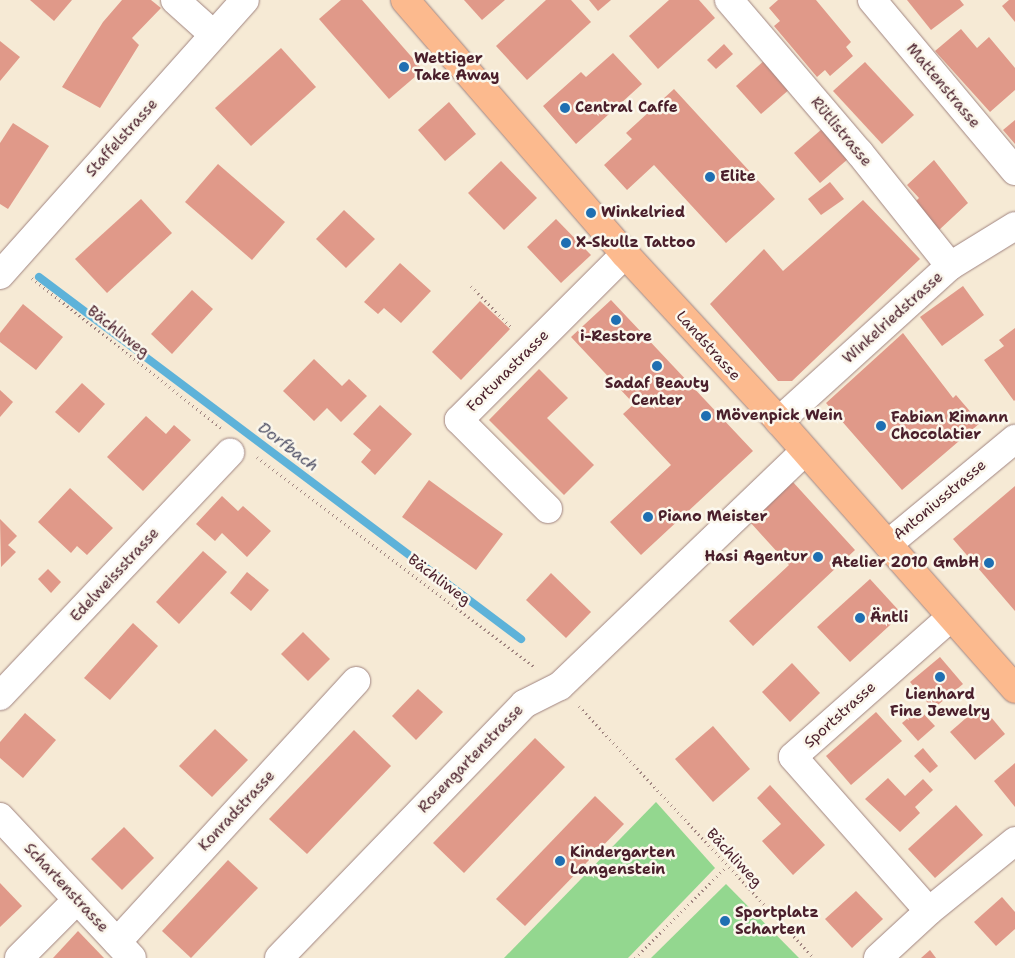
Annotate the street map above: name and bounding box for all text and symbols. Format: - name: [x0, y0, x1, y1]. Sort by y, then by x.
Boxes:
- street label: Mattenstrasse: [902, 40, 984, 132]
- place label: Wettiger Take Away: [414, 49, 500, 84]
- marker: Wettiger Take Away: [398, 61, 410, 73]
- street label: Rütlistrasse: [807, 94, 875, 170]
- street label: Staffelstrasse: [82, 95, 162, 181]
- place label: Central Caffe: [575, 99, 678, 117]
- marker: Central Caffe: [559, 102, 571, 114]
- place label: Elite: [720, 168, 756, 186]
- marker: Elite: [704, 171, 716, 183]
- place label: Winkelried: [601, 204, 685, 222]
- marker: Winkelried: [585, 207, 597, 219]
- place label: X-Skullz Tattoo: [576, 234, 696, 252]
- marker: X-Skullz Tattoo: [560, 237, 572, 249]
- street label: Winkelriedstrasse: [839, 268, 947, 368]
- street label: Bächliweg: [83, 302, 153, 362]
- street label: Landstrasse: [672, 307, 744, 385]
- marker: i-Restore: [610, 314, 622, 326]
- street label: Fortunastrasse: [463, 326, 553, 416]
- place label: i-Restore: [580, 328, 652, 346]
- marker: Sadaf Beauty Center: [651, 360, 663, 372]
- place label: Sadaf Beauty Center: [605, 374, 709, 409]
- place label: Mövenpick Wein: [716, 407, 843, 425]
- place label: Fabian Rimann Chocolatier: [891, 408, 1008, 443]
- marker: Mövenpick Wein: [700, 410, 712, 422]
- water label: Dorfbach: [254, 418, 322, 476]
- marker: Fabian Rimann Chocolatier: [875, 420, 887, 432]
- street label: Antoniusstrasse: [890, 456, 990, 544]
- place label: Piano Meister: [658, 508, 768, 526]
- marker: Piano Meister: [642, 511, 654, 523]
- street label: Edelweissstrasse: [67, 524, 163, 626]
- place label: Hasi Agentur: [705, 548, 808, 566]
- street label: Bächliweg: [404, 551, 474, 609]
- marker: Hasi Agentur: [812, 551, 824, 563]
- place label: Atelier 2010 GmbH: [831, 554, 979, 572]
- marker: Atelier 2010 GmbH: [983, 557, 995, 569]
- place label: Äntli: [870, 609, 908, 627]
- marker: Äntli: [854, 612, 866, 624]
- marker: Lienhard Fine Jewelry: [934, 671, 946, 683]
- street label: Sportstrasse: [800, 678, 880, 752]
- place label: Lienhard Fine Jewelry: [890, 685, 990, 720]
- street label: Rosengartenstrasse: [415, 701, 527, 817]
- street label: Konradstrasse: [195, 767, 279, 855]
- street label: Bächliweg: [702, 825, 766, 891]
- street label: Schartenstrasse: [20, 840, 112, 936]
- place label: Kindergarten Langenstein: [570, 843, 675, 878]
- marker: Kindergarten Langenstein: [554, 855, 566, 867]
- place label: Sportplatz Scharten: [735, 903, 819, 938]
- marker: Sportplatz Scharten: [719, 915, 731, 927]

